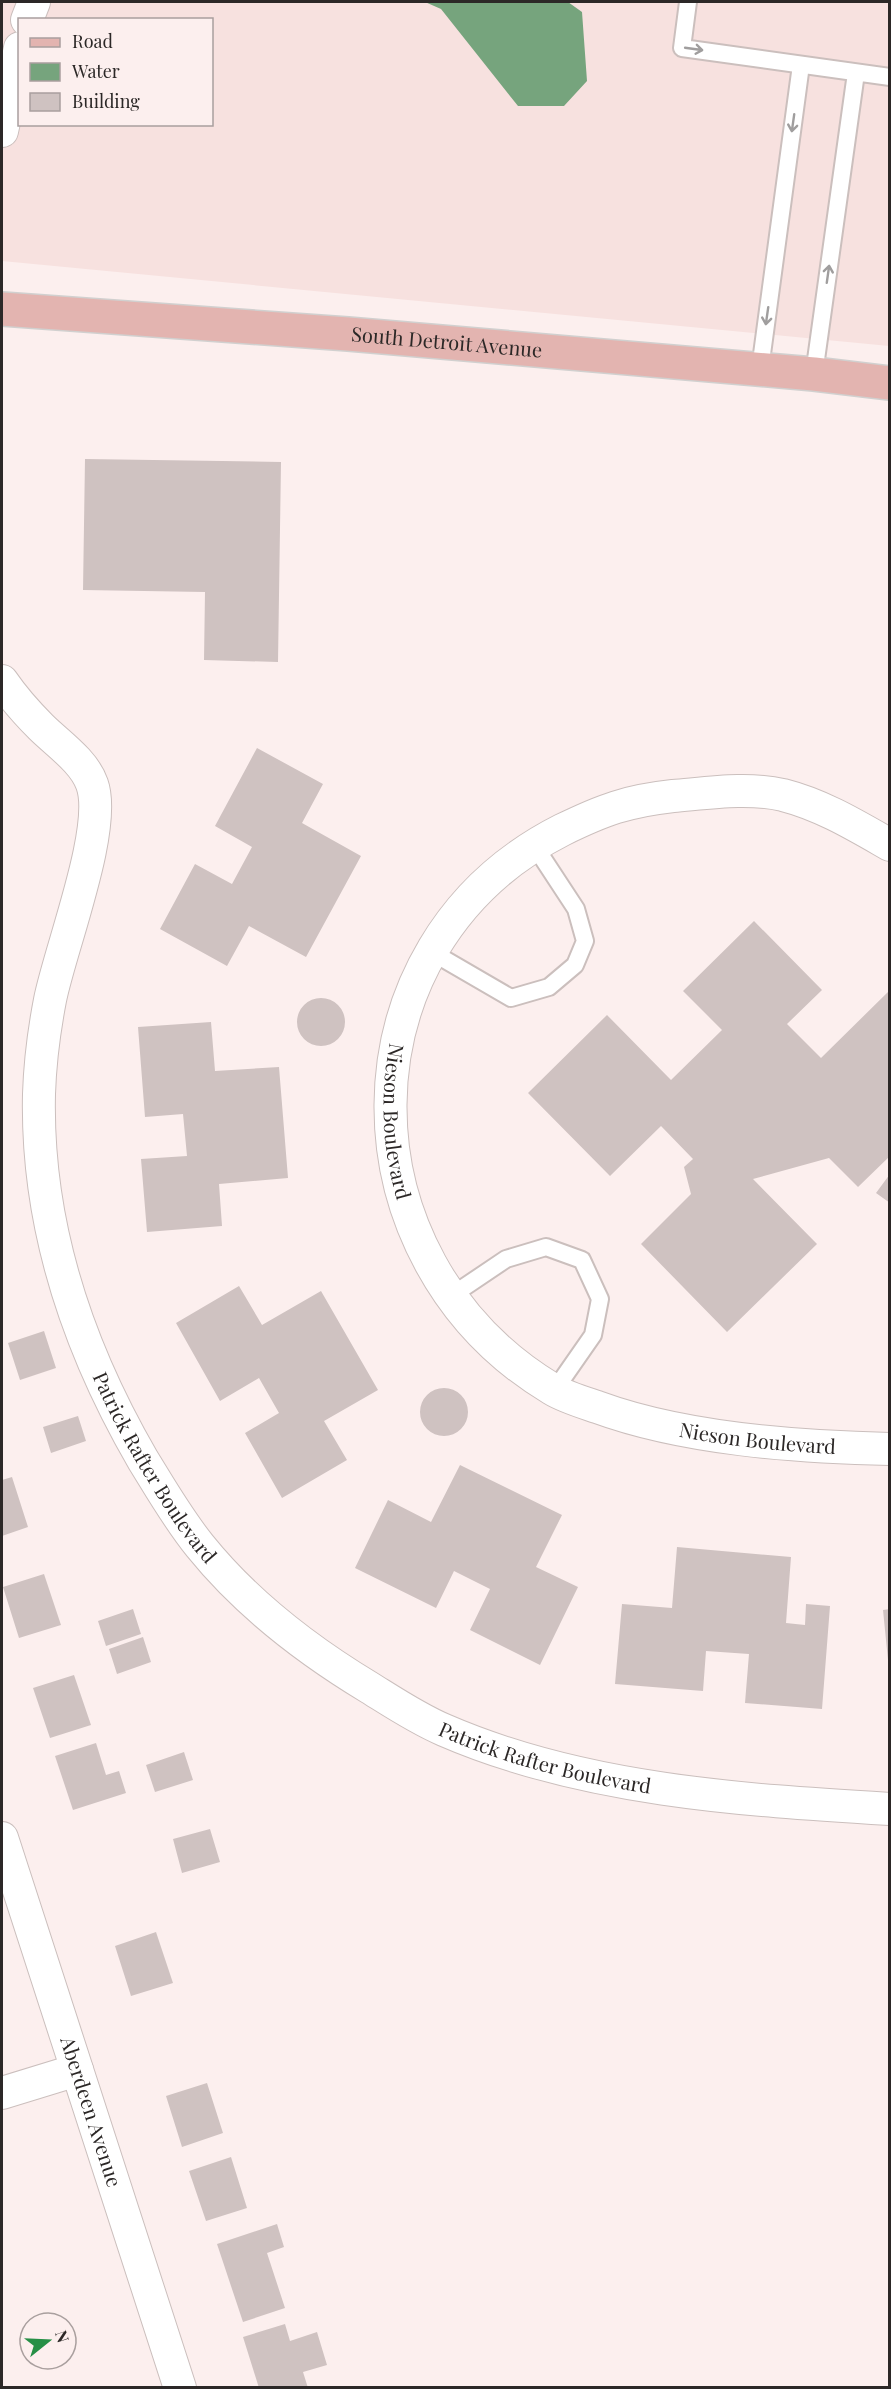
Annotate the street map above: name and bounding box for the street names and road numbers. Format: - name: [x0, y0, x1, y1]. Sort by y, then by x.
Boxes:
- street label: South Detroit Avenue: [350, 319, 543, 363]
- street label: Nieson Boulevard: [378, 1042, 418, 1203]
- street label: Patrick Rafter Boulevard: [88, 1367, 224, 1569]
- street label: Nieson Boulevard: [677, 1415, 837, 1459]
- street label: Patrick Rafter Boulevard: [435, 1714, 654, 1799]
- street label: Aberdeen Avenue: [55, 2032, 129, 2190]

